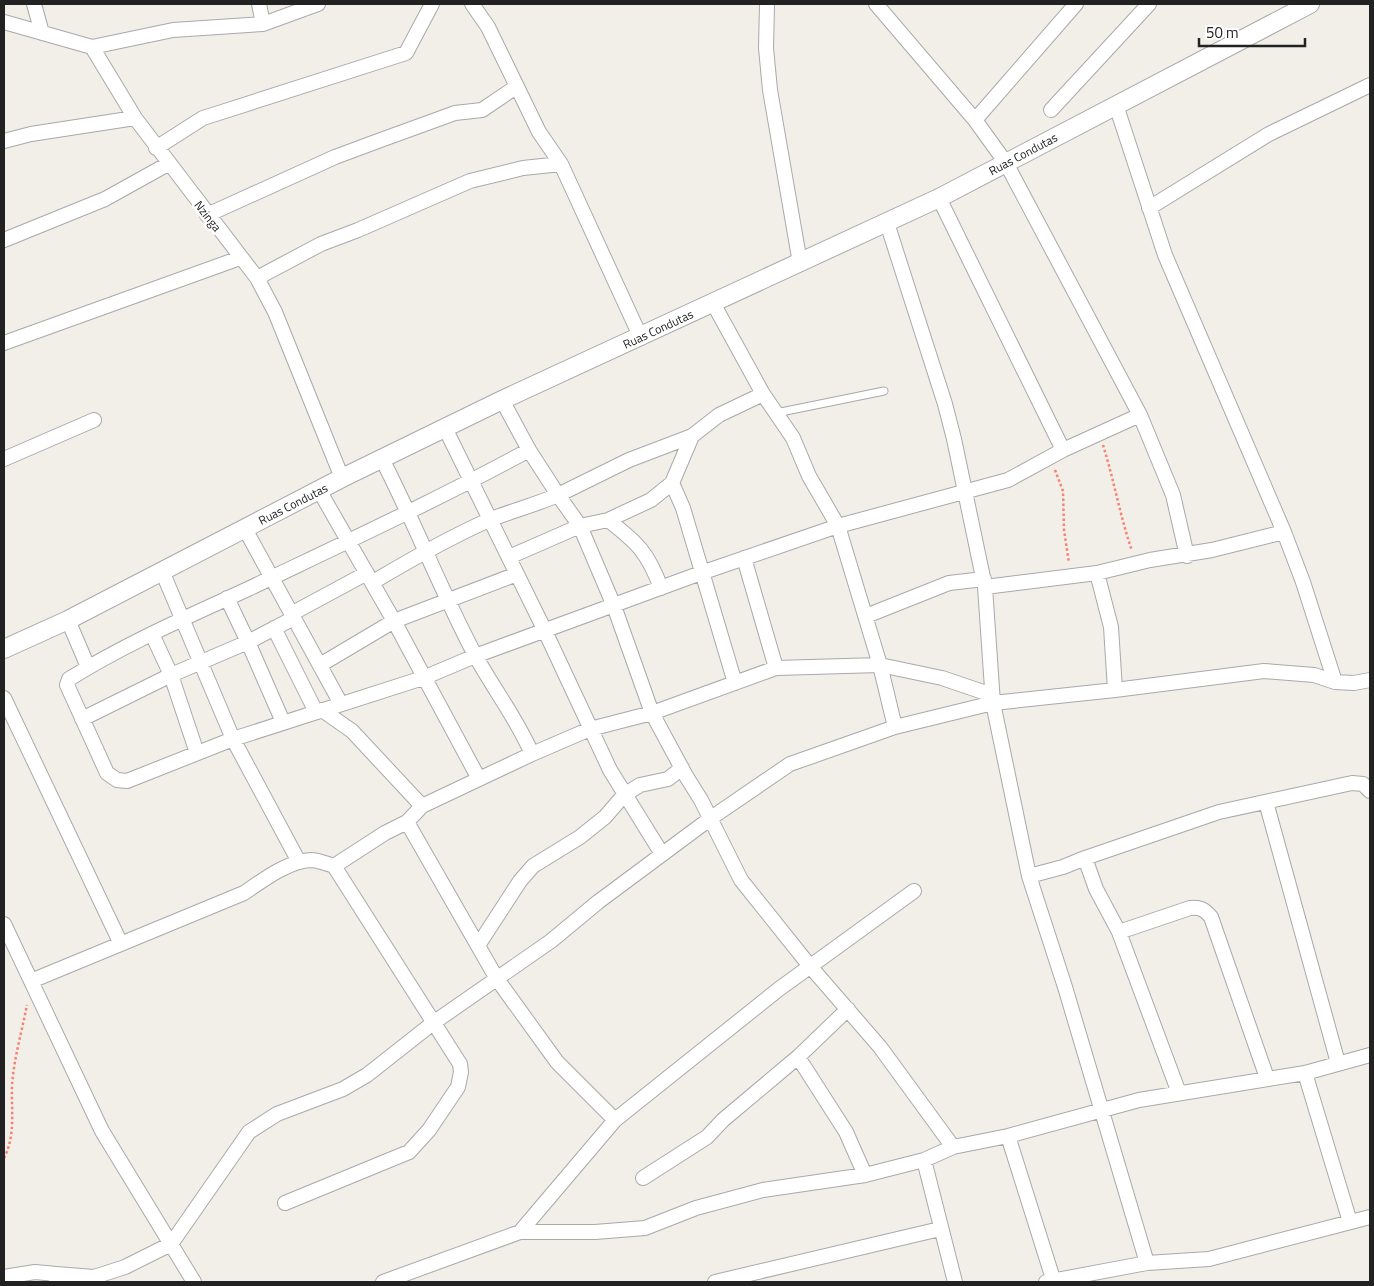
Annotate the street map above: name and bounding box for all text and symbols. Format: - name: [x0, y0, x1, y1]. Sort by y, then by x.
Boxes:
- scale bar: [1199, 15, 1305, 47]
- text: 50 m: [1206, 21, 1239, 44]
- street label: Ruas Condutas: [985, 128, 1061, 180]
- street label: Nzinga: [190, 196, 226, 236]
- street label: Ruas Condutas: [620, 304, 697, 354]
- street label: Ruas Condutas: [255, 478, 331, 530]

